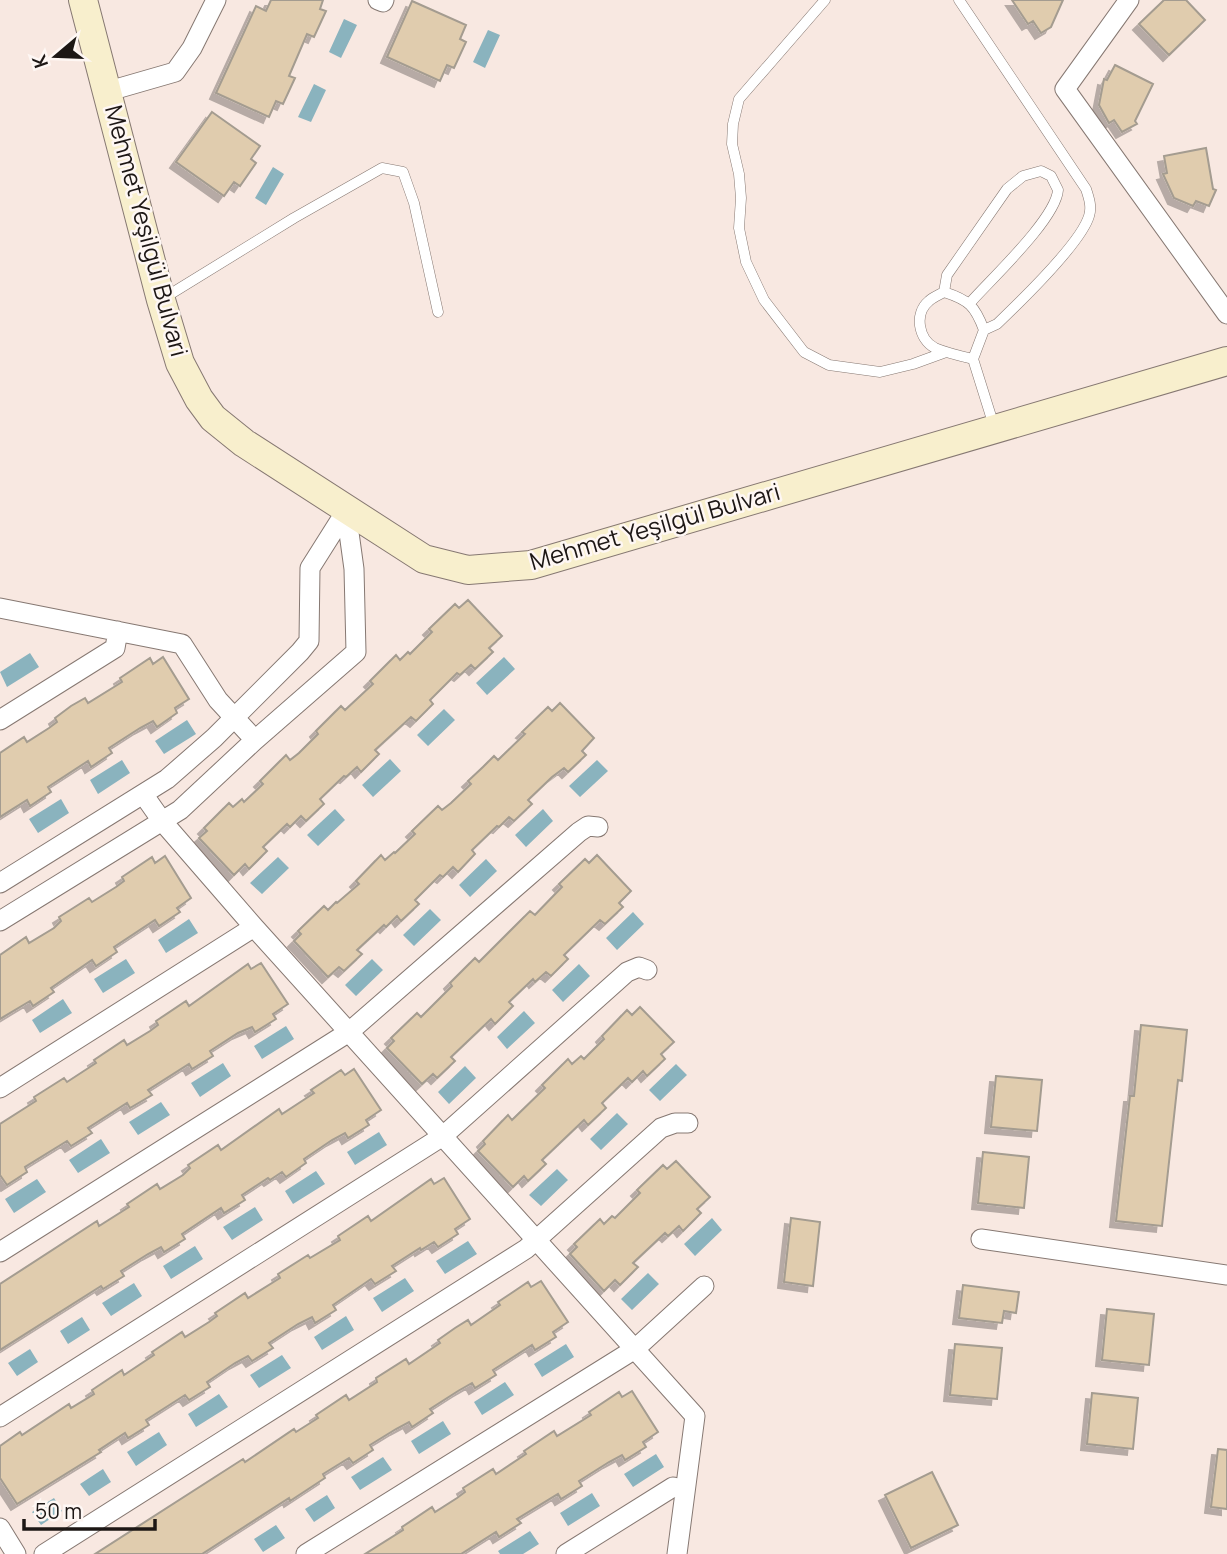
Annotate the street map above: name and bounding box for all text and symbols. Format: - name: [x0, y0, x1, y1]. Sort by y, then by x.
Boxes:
- north arrow: [21, 21, 91, 91]
- text: K: [25, 51, 54, 72]
- street label: Mehmet Yeşilgül Bulvari: [98, 101, 197, 360]
- street label: Mehmet Yeşilgül Bulvari: [526, 474, 784, 577]
- scale bar: [24, 1488, 156, 1532]
- text: 50 m: [35, 1497, 82, 1525]

